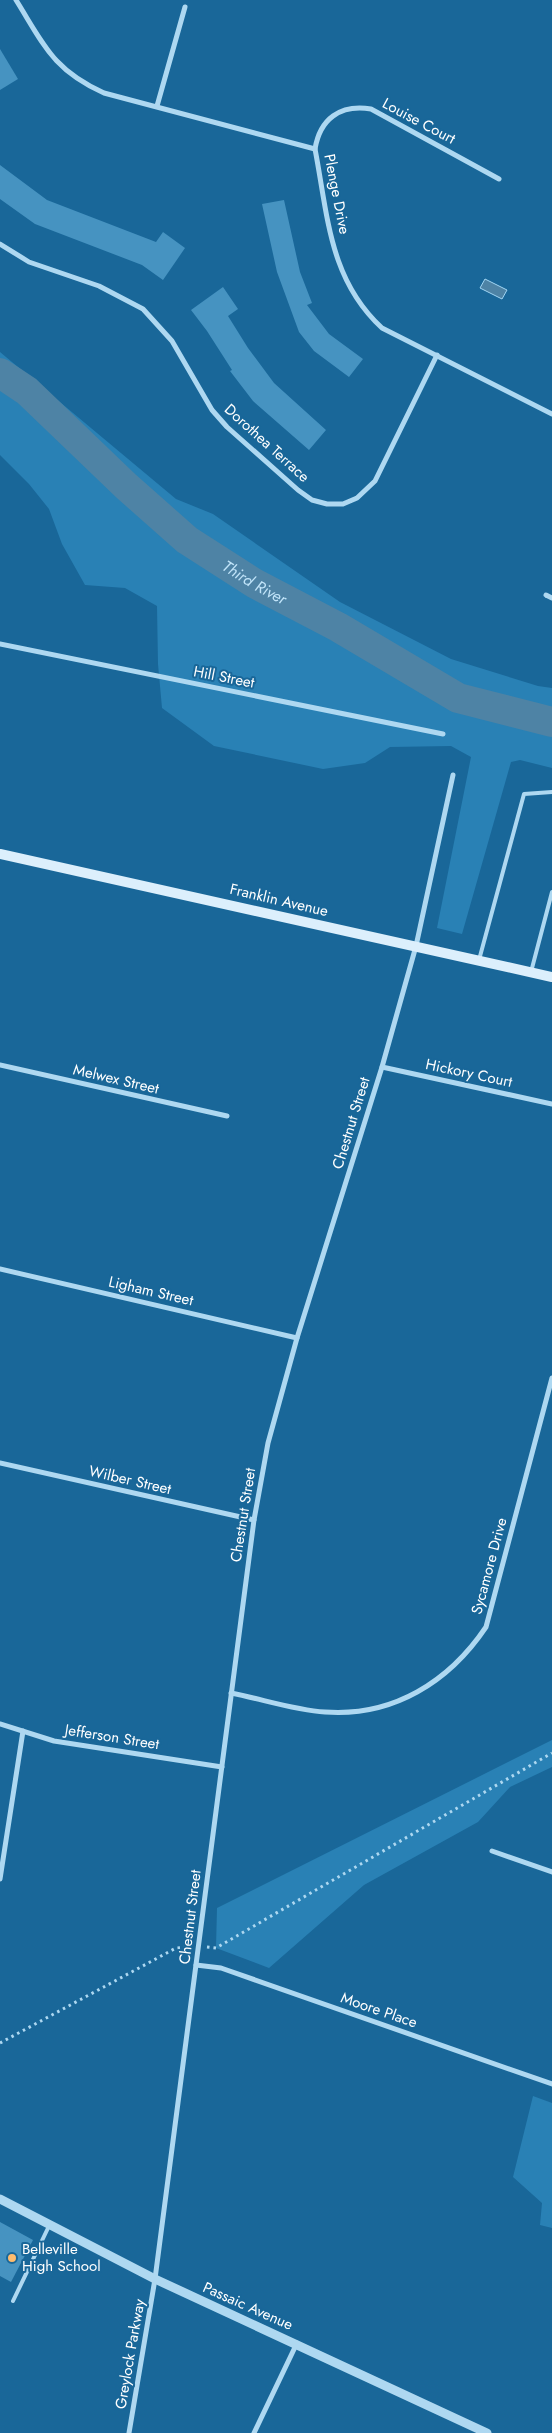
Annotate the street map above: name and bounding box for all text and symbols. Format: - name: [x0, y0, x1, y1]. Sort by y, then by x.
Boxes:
- street label: Louise Court: [378, 92, 460, 150]
- street label: Plenge Drive: [318, 152, 356, 236]
- street label: Dorothea Terrace: [219, 399, 315, 487]
- water label: Third River: [218, 554, 293, 611]
- street label: Hill Street: [192, 660, 257, 694]
- street label: Franklin Avenue: [228, 878, 331, 922]
- street label: Hickory Court: [424, 1053, 515, 1093]
- street label: Melwex Street: [71, 1058, 161, 1100]
- street label: Chestnut Street: [327, 1074, 376, 1172]
- street label: Ligham Street: [106, 1271, 196, 1312]
- street label: Wilber Street: [87, 1460, 174, 1500]
- street label: Chestnut Street: [225, 1466, 261, 1564]
- street label: Sycamore Drive: [466, 1515, 513, 1617]
- street label: Jefferson Street: [61, 1718, 161, 1755]
- street label: Chestnut Street: [173, 1868, 207, 1966]
- street label: Moore Place: [338, 1987, 420, 2033]
- place label: Belleville High School: [22, 2238, 101, 2277]
- marker: Belleville High School: [6, 2252, 18, 2264]
- street label: Passaic Avenue: [199, 2276, 297, 2336]
- street label: Greylock Parkway: [109, 2297, 151, 2411]

